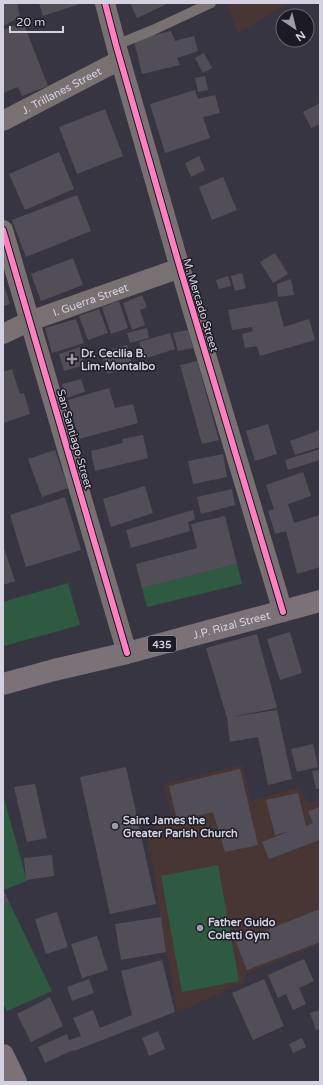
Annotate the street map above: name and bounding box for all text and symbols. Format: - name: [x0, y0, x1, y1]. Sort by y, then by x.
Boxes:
- scale bar: [10, 8, 63, 34]
- north arrow: [275, 8, 315, 48]
- text: 20 m: [16, 15, 45, 29]
- text: N: [293, 28, 308, 44]
- street label: J. Trillanes Street: [20, 65, 104, 117]
- street label: M. Mercado Street: [180, 257, 221, 353]
- street label: I. Guerra Street: [51, 281, 130, 319]
- place label: Dr. Cecilia B. Lim-Montalbo: [81, 347, 155, 373]
- marker: Dr. Cecilia B. Lim-Montalbo: [66, 353, 78, 365]
- street label: San Santiago Street: [54, 388, 95, 490]
- street label: J.P. Rizal Street: [191, 609, 272, 642]
- road number: 435: [148, 636, 176, 652]
- place label: Saint James the Greater Parish Church: [123, 814, 238, 840]
- marker: Saint James the Greater Parish Church: [110, 821, 120, 831]
- place label: Father Guido Coletti Gym: [208, 916, 276, 943]
- marker: Father Guido Coletti Gym: [195, 923, 205, 933]

